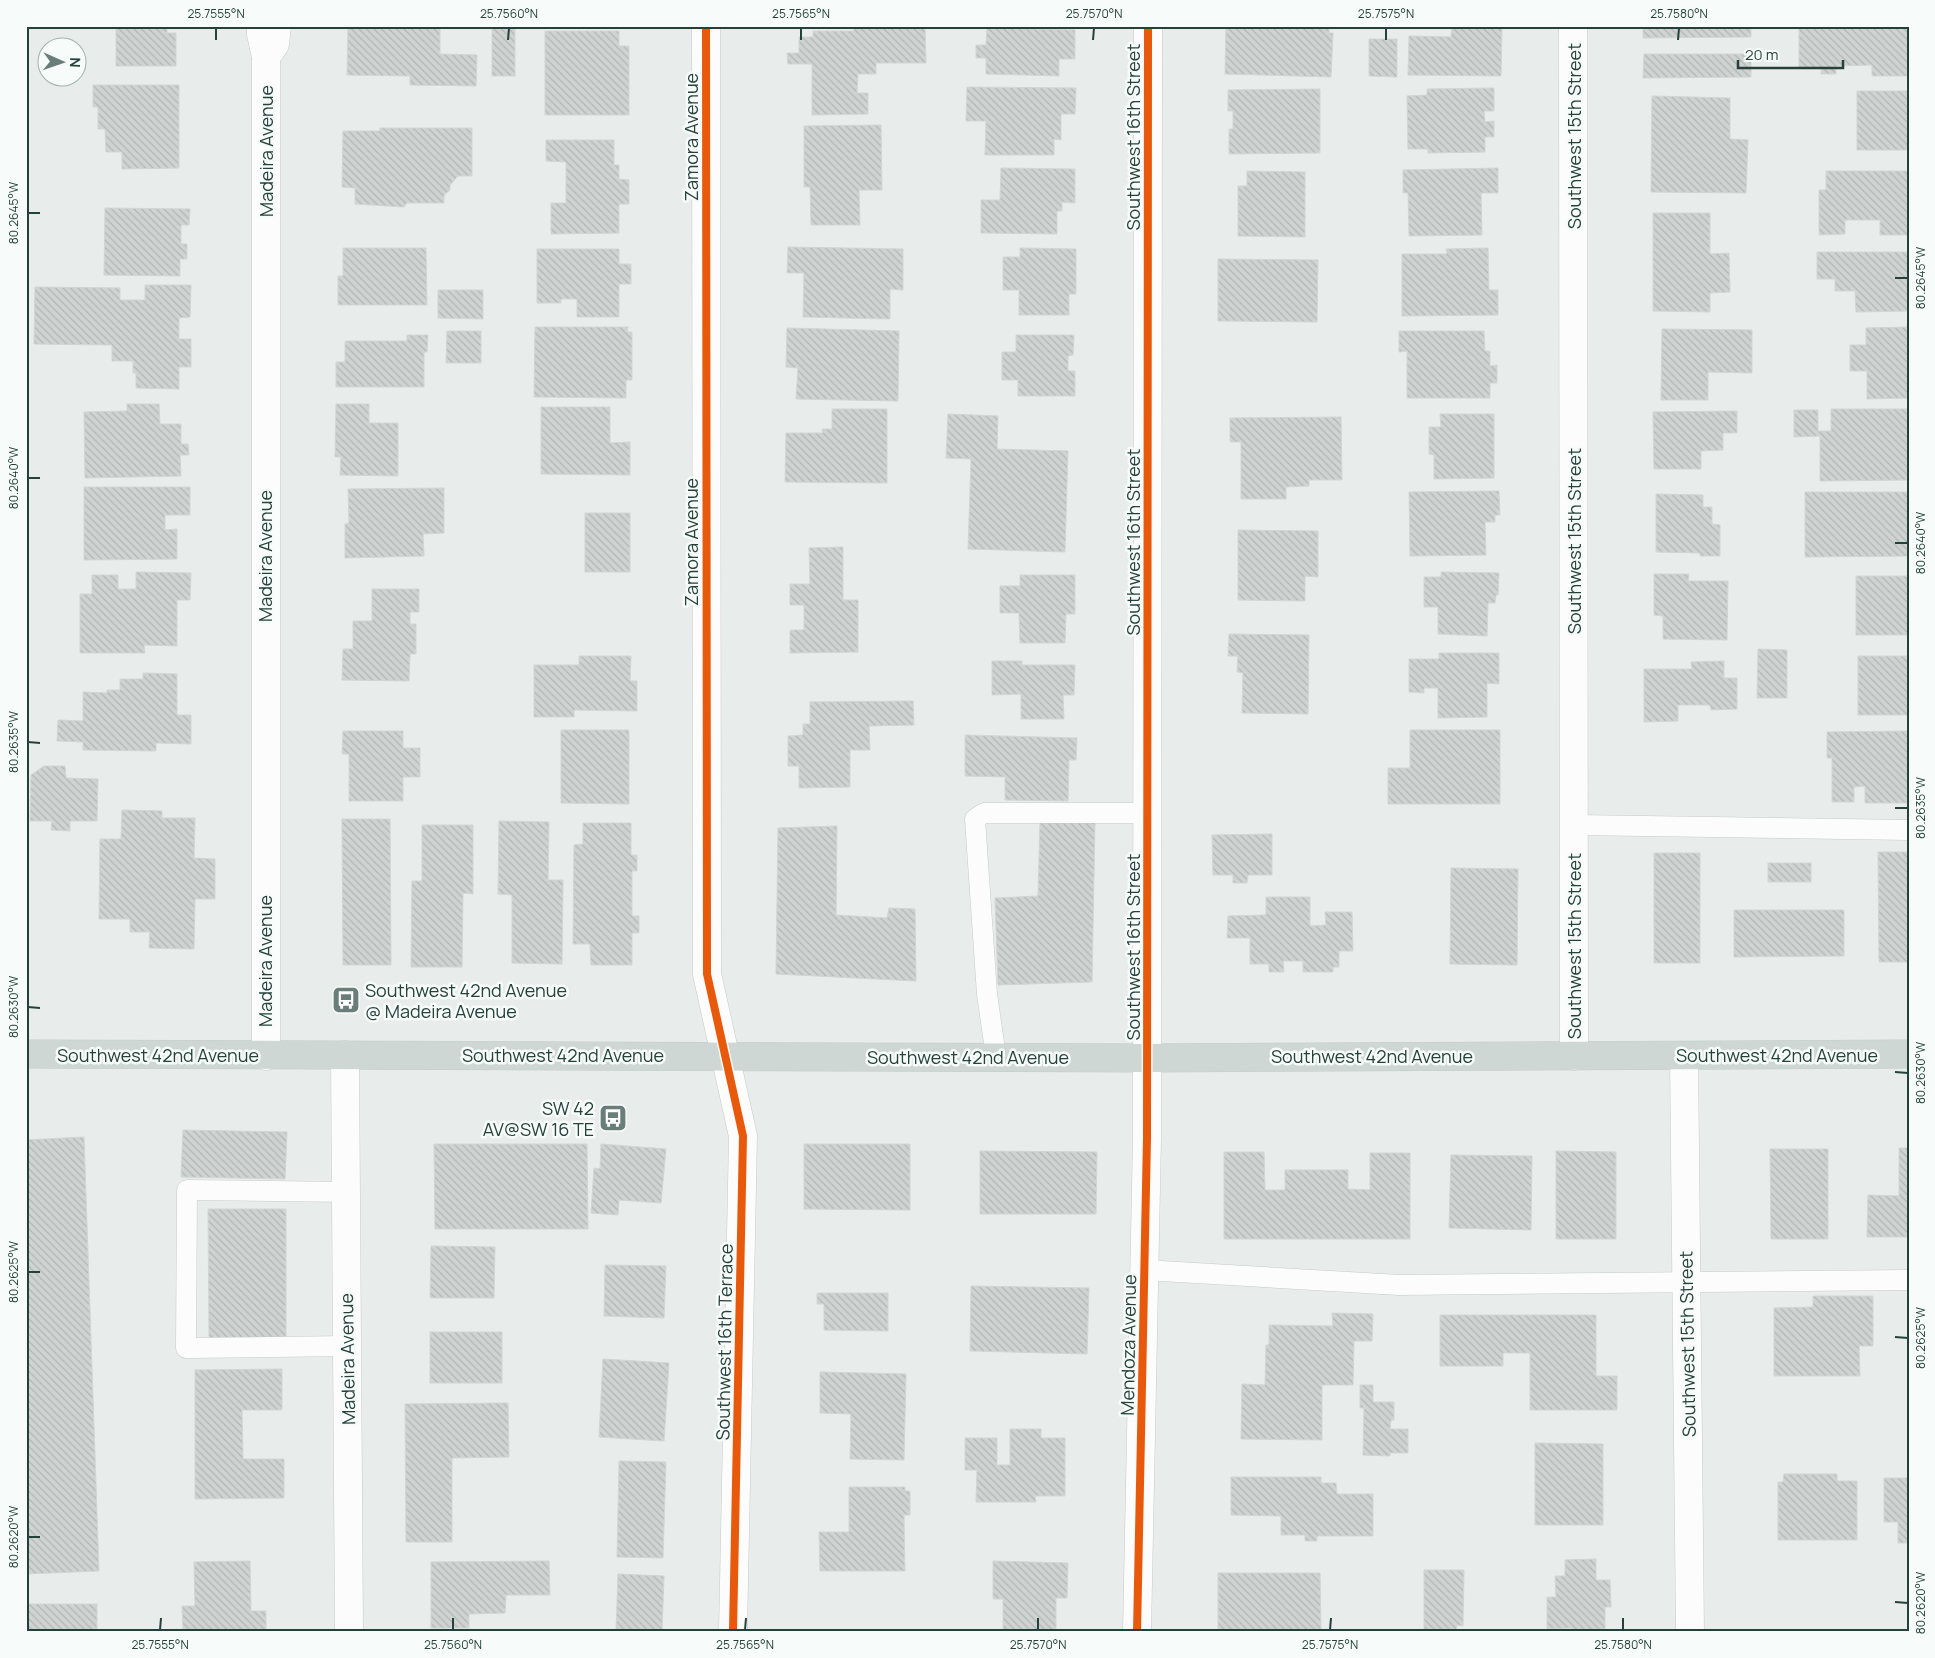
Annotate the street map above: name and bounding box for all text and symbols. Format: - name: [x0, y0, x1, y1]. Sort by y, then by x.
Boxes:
- text: 25.7555°N: [187, 5, 245, 22]
- text: 25.7560°N: [480, 5, 538, 22]
- text: 25.7565°N: [772, 5, 830, 22]
- text: 25.7570°N: [1066, 5, 1122, 22]
- text: 25.7575°N: [1358, 5, 1414, 22]
- text: 25.7580°N: [1650, 5, 1708, 22]
- north arrow: [38, 38, 88, 88]
- scale bar: [1738, 38, 1842, 70]
- street label: Southwest 16th Street: [1121, 43, 1145, 231]
- street label: Southwest 15th Street: [1562, 43, 1586, 229]
- text: 20 m: [1745, 44, 1778, 65]
- text: N: [66, 57, 85, 68]
- street label: Zamora Avenue: [679, 73, 703, 201]
- street label: Madeira Avenue: [254, 85, 278, 217]
- text: 80.2645°W: [5, 181, 22, 244]
- text: 80.2645°W: [1912, 246, 1929, 309]
- text: 80.2640°W: [5, 446, 22, 509]
- street label: Southwest 16th Street: [1121, 448, 1145, 636]
- street label: Southwest 15th Street: [1562, 448, 1586, 634]
- street label: Zamora Avenue: [679, 478, 703, 606]
- street label: Madeira Avenue: [253, 490, 277, 622]
- text: 80.2640°W: [1912, 511, 1929, 574]
- text: 80.2635°W: [5, 710, 22, 773]
- text: 80.2635°W: [1912, 776, 1929, 839]
- street label: Southwest 16th Street: [1121, 853, 1145, 1041]
- street label: Southwest 15th Street: [1562, 853, 1586, 1039]
- street label: Madeira Avenue: [253, 895, 277, 1027]
- text: 80.2630°W: [5, 975, 22, 1038]
- place label: Southwest 42nd Avenue @ Madeira Avenue: [365, 978, 567, 1023]
- bus stop icon: Southwest 42nd Avenue @ Madeira Avenue: [331, 985, 361, 1015]
- text: 80.2630°W: [1912, 1041, 1929, 1104]
- street label: Southwest 42nd Avenue: [57, 1043, 259, 1067]
- street label: Southwest 42nd Avenue: [462, 1043, 664, 1067]
- street label: Southwest 42nd Avenue: [1676, 1043, 1878, 1067]
- street label: Southwest 42nd Avenue: [1271, 1044, 1473, 1068]
- street label: Southwest 42nd Avenue: [867, 1045, 1069, 1069]
- place label: SW 42 AV@SW 16 TE: [483, 1096, 594, 1141]
- bus stop icon: SW 42 AV@SW 16 TE: [598, 1103, 628, 1133]
- text: 80.2625°W: [5, 1240, 22, 1303]
- street label: Southwest 16th Terrace: [710, 1243, 738, 1441]
- street label: Southwest 15th Street: [1673, 1251, 1701, 1437]
- street label: Mendoza Avenue: [1115, 1274, 1141, 1416]
- street label: Madeira Avenue: [334, 1293, 360, 1425]
- text: 80.2625°W: [1912, 1306, 1929, 1369]
- text: 80.2620°W: [5, 1505, 22, 1568]
- text: 80.2620°W: [1912, 1571, 1929, 1634]
- text: 25.7555°N: [131, 1636, 189, 1653]
- text: 25.7560°N: [424, 1636, 482, 1653]
- text: 25.7565°N: [716, 1636, 774, 1653]
- text: 25.7570°N: [1010, 1636, 1066, 1653]
- text: 25.7575°N: [1302, 1636, 1358, 1653]
- text: 25.7580°N: [1594, 1636, 1652, 1653]

